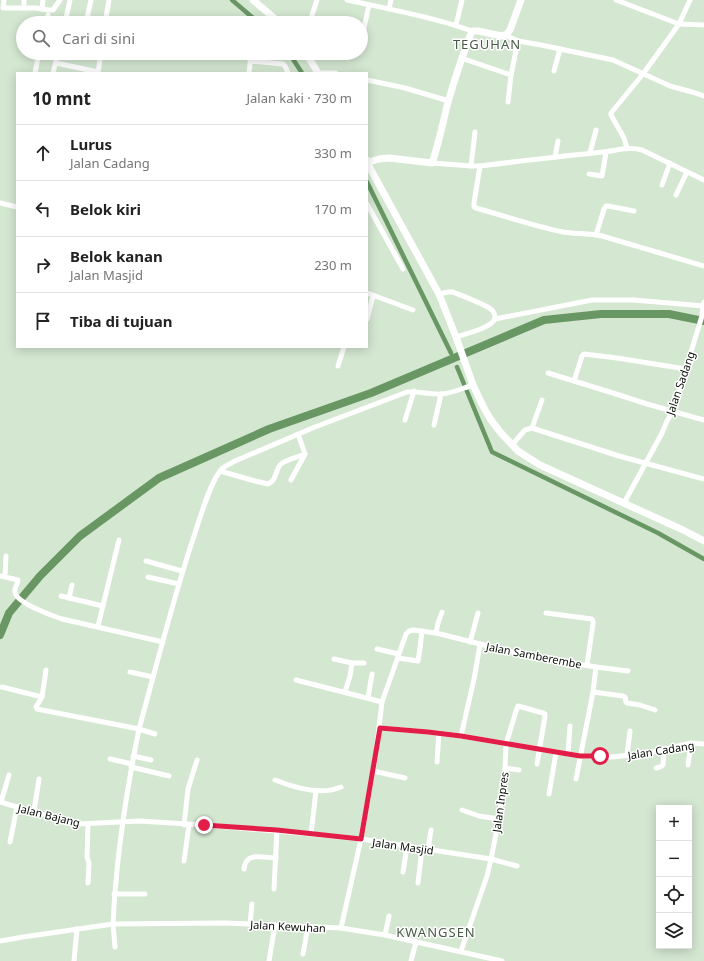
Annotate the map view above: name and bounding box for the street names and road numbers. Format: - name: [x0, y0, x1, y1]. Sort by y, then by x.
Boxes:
- street label: Jalan Sadang: [662, 349, 698, 418]
- street label: Jalan Samberembe: [484, 638, 583, 672]
- street label: Jalan Cadang: [626, 737, 695, 763]
- street label: Jalan Inpres: [488, 771, 512, 834]
- street label: Jalan Bajang: [15, 800, 82, 830]
- street label: Jalan Masjid: [370, 834, 435, 858]
- street label: Jalan Kewuhan: [249, 916, 326, 935]

